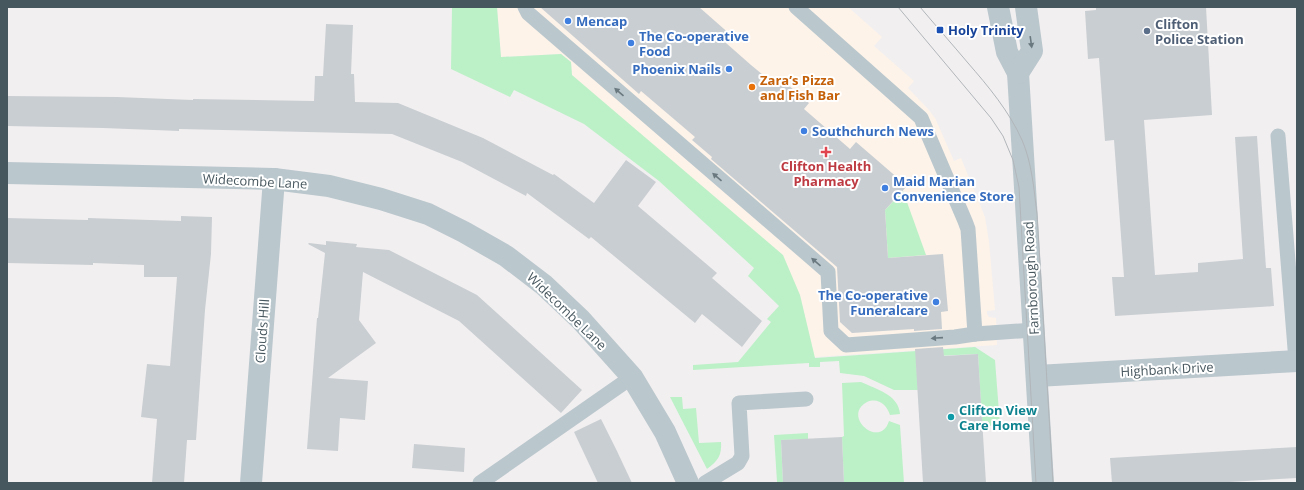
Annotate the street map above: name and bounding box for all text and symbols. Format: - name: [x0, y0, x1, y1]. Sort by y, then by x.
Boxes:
- place label: Mencap: [576, 12, 627, 30]
- place label: Clifton Police Station: [1155, 15, 1244, 48]
- marker: Mencap: [563, 16, 573, 26]
- place label: Holy Trinity: [948, 21, 1024, 39]
- marker: Holy Trinity: [935, 25, 945, 35]
- marker: Clifton Police Station: [1142, 26, 1152, 36]
- place label: The Co-operative Food: [639, 27, 749, 60]
- one-way arrow: [1028, 36, 1034, 48]
- marker: The Co-operative Food: [626, 38, 636, 48]
- place label: Phoenix Nails: [632, 60, 721, 78]
- marker: Phoenix Nails: [724, 64, 734, 74]
- place label: Zara’s Pizza and Fish Bar: [760, 71, 840, 104]
- marker: Zara’s Pizza and Fish Bar: [747, 82, 757, 92]
- one-way arrow: [614, 87, 624, 96]
- place label: Southchurch News: [812, 122, 934, 140]
- marker: Southchurch News: [799, 126, 809, 136]
- marker: Clifton Health Pharmacy: [821, 147, 831, 157]
- place label: Clifton Health Pharmacy: [781, 157, 871, 190]
- street label: Widecombe Lane: [202, 169, 308, 193]
- one-way arrow: [712, 172, 723, 181]
- place label: Maid Marian Convenience Store: [893, 172, 1014, 205]
- marker: Maid Marian Convenience Store: [880, 183, 890, 193]
- street label: Farnborough Road: [1019, 221, 1043, 335]
- one-way arrow: [811, 258, 820, 267]
- street label: Widecombe Lane: [523, 268, 611, 354]
- place label: The Co-operative Funeralcare: [818, 286, 928, 319]
- marker: The Co-operative Funeralcare: [931, 297, 941, 307]
- street label: Clouds Hill: [251, 298, 273, 364]
- one-way arrow: [931, 335, 943, 342]
- street label: Highbank Drive: [1120, 358, 1214, 380]
- place label: Clifton View Care Home: [959, 401, 1037, 434]
- marker: Clifton View Care Home: [946, 412, 956, 422]

